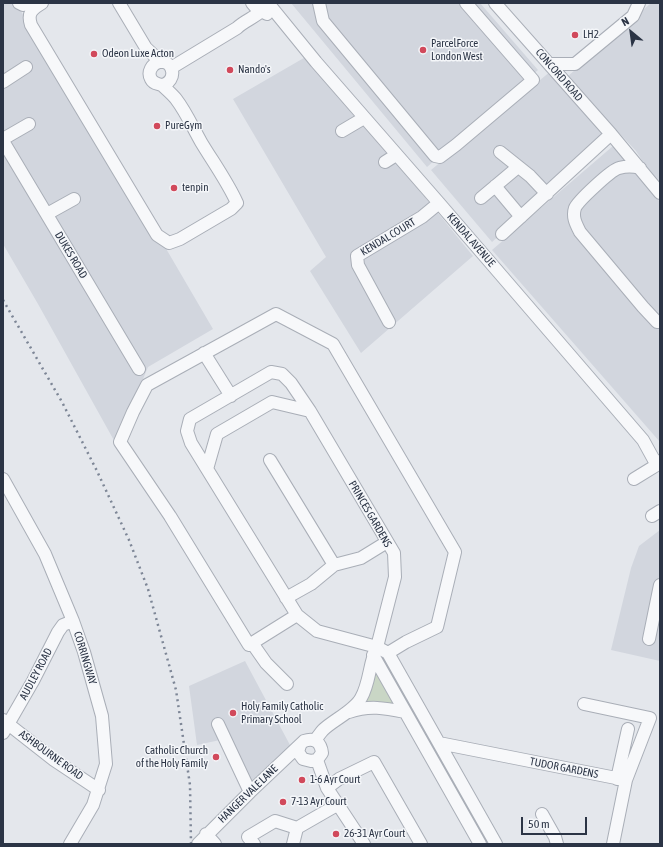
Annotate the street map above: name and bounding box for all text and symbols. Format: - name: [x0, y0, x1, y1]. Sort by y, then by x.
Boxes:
- north arrow: [611, 12, 651, 52]
- text: N: [619, 15, 631, 28]
- place label: LH2: [583, 28, 599, 42]
- marker: LH2: [570, 30, 580, 40]
- place label: ParcelForce London West: [431, 37, 483, 63]
- marker: ParcelForce London West: [418, 45, 428, 55]
- street label: CONCORD ROAD: [533, 46, 585, 104]
- place label: Odeon Luxe Acton: [102, 47, 174, 61]
- marker: Odeon Luxe Acton: [89, 49, 99, 59]
- place label: Nando's: [238, 63, 271, 77]
- marker: Nando's: [225, 65, 235, 75]
- place label: PureGym: [165, 119, 202, 133]
- marker: PureGym: [152, 121, 162, 131]
- place label: tenpin: [182, 181, 208, 195]
- marker: tenpin: [169, 183, 179, 193]
- street label: KENDAL AVENUE: [444, 210, 498, 270]
- street label: KENDAL COURT: [358, 215, 418, 259]
- street label: DUKES ROAD: [52, 229, 90, 281]
- street label: PRINCES GARDENS: [346, 478, 394, 550]
- street label: CORRINGWAY: [71, 630, 99, 686]
- street label: AUDLEY ROAD: [17, 646, 55, 702]
- place label: Holy Family Catholic Primary School: [241, 700, 323, 726]
- marker: Holy Family Catholic Primary School: [228, 708, 238, 718]
- street label: ASHBOURNE ROAD: [16, 727, 86, 783]
- place label: Catholic Church of the Holy Family: [136, 744, 208, 770]
- marker: Catholic Church of the Holy Family: [211, 752, 221, 762]
- street label: TUDOR GARDENS: [529, 755, 599, 781]
- street label: HANGER VALE LANE: [215, 762, 281, 826]
- place label: 1-6 Ayr Court: [310, 773, 360, 787]
- marker: 1-6 Ayr Court: [297, 775, 307, 785]
- place label: 7-13 Ayr Court: [291, 795, 347, 809]
- marker: 7-13 Ayr Court: [278, 797, 288, 807]
- scale bar: [523, 809, 589, 835]
- text: 50 m: [528, 817, 550, 831]
- place label: 26-31 Ayr Court: [344, 827, 405, 841]
- marker: 26-31 Ayr Court: [331, 829, 341, 839]

